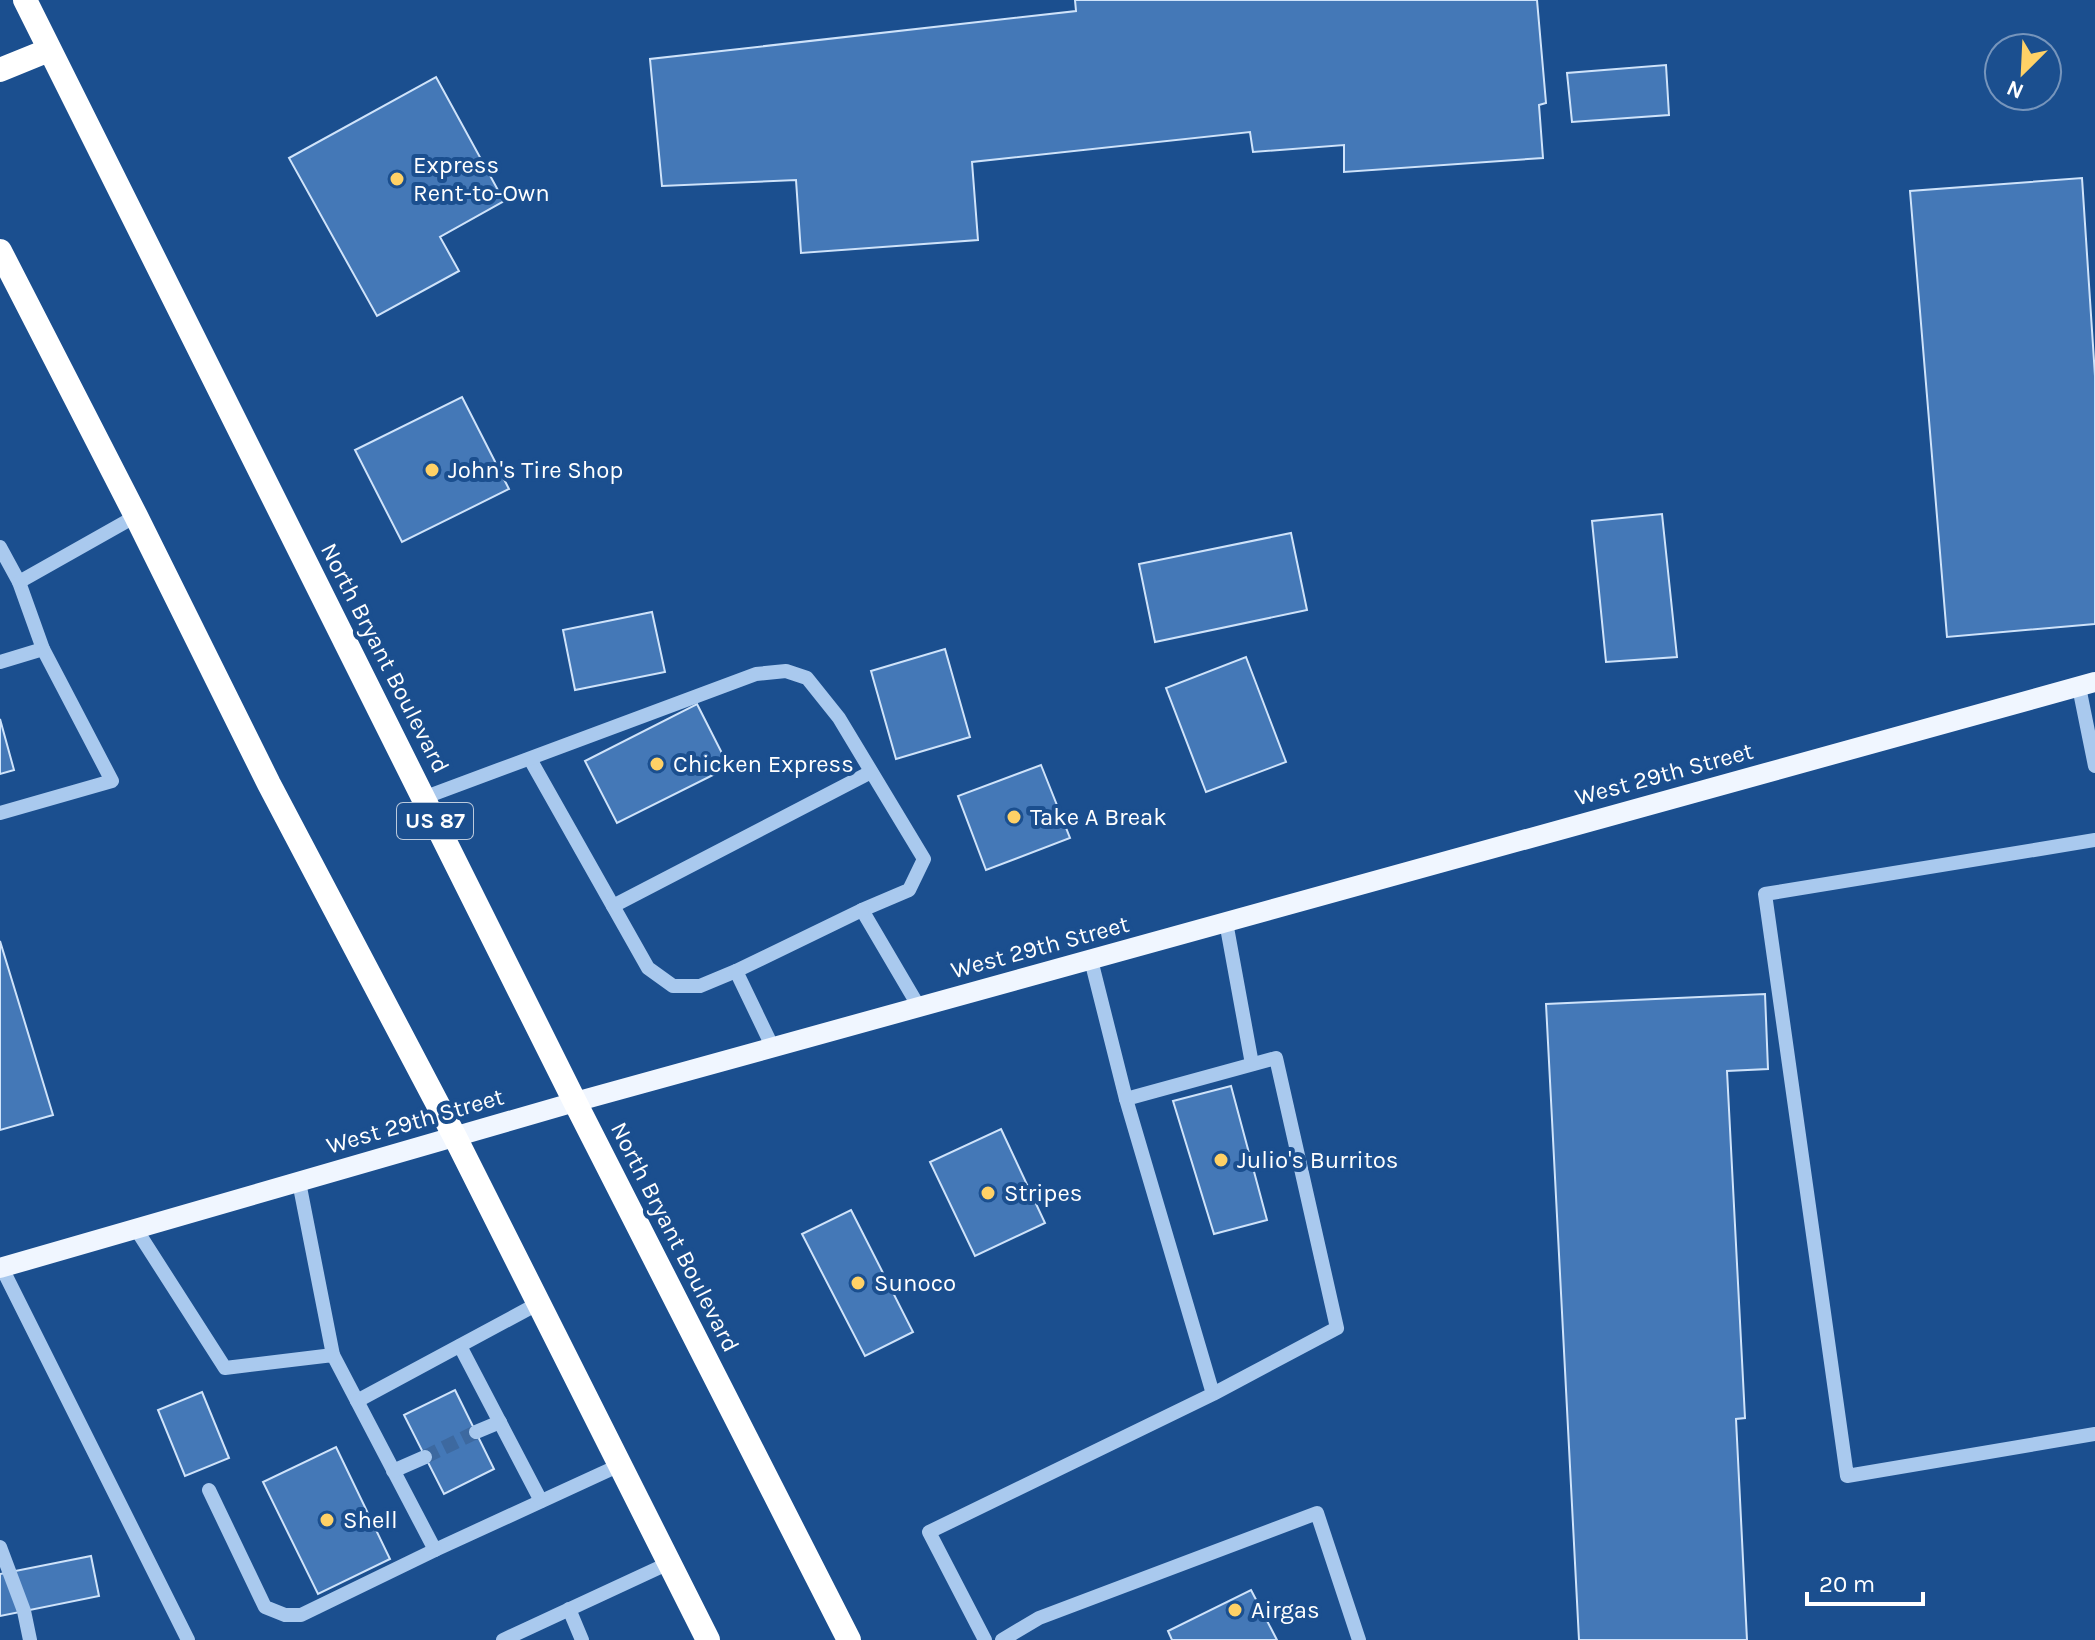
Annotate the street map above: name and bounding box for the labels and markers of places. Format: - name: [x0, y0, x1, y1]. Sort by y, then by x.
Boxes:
- place label: Express Rent-to-Own: [413, 151, 550, 207]
- marker: Express Rent-to-Own: [388, 170, 406, 188]
- place label: John's Tire Shop: [448, 456, 623, 484]
- marker: John's Tire Shop: [423, 461, 441, 479]
- place label: Chicken Express: [673, 750, 854, 778]
- marker: Chicken Express: [648, 755, 666, 773]
- place label: Take A Break: [1030, 803, 1167, 831]
- marker: Take A Break: [1005, 808, 1023, 826]
- place label: Julio's Burritos: [1237, 1146, 1398, 1174]
- marker: Julio's Burritos: [1212, 1151, 1230, 1169]
- place label: Stripes: [1004, 1179, 1082, 1207]
- marker: Stripes: [979, 1184, 997, 1202]
- place label: Sunoco: [874, 1269, 956, 1297]
- marker: Sunoco: [849, 1274, 867, 1292]
- place label: Shell: [343, 1506, 398, 1534]
- marker: Shell: [318, 1511, 336, 1529]
- place label: Airgas: [1251, 1596, 1320, 1624]
- marker: Airgas: [1226, 1601, 1244, 1619]

